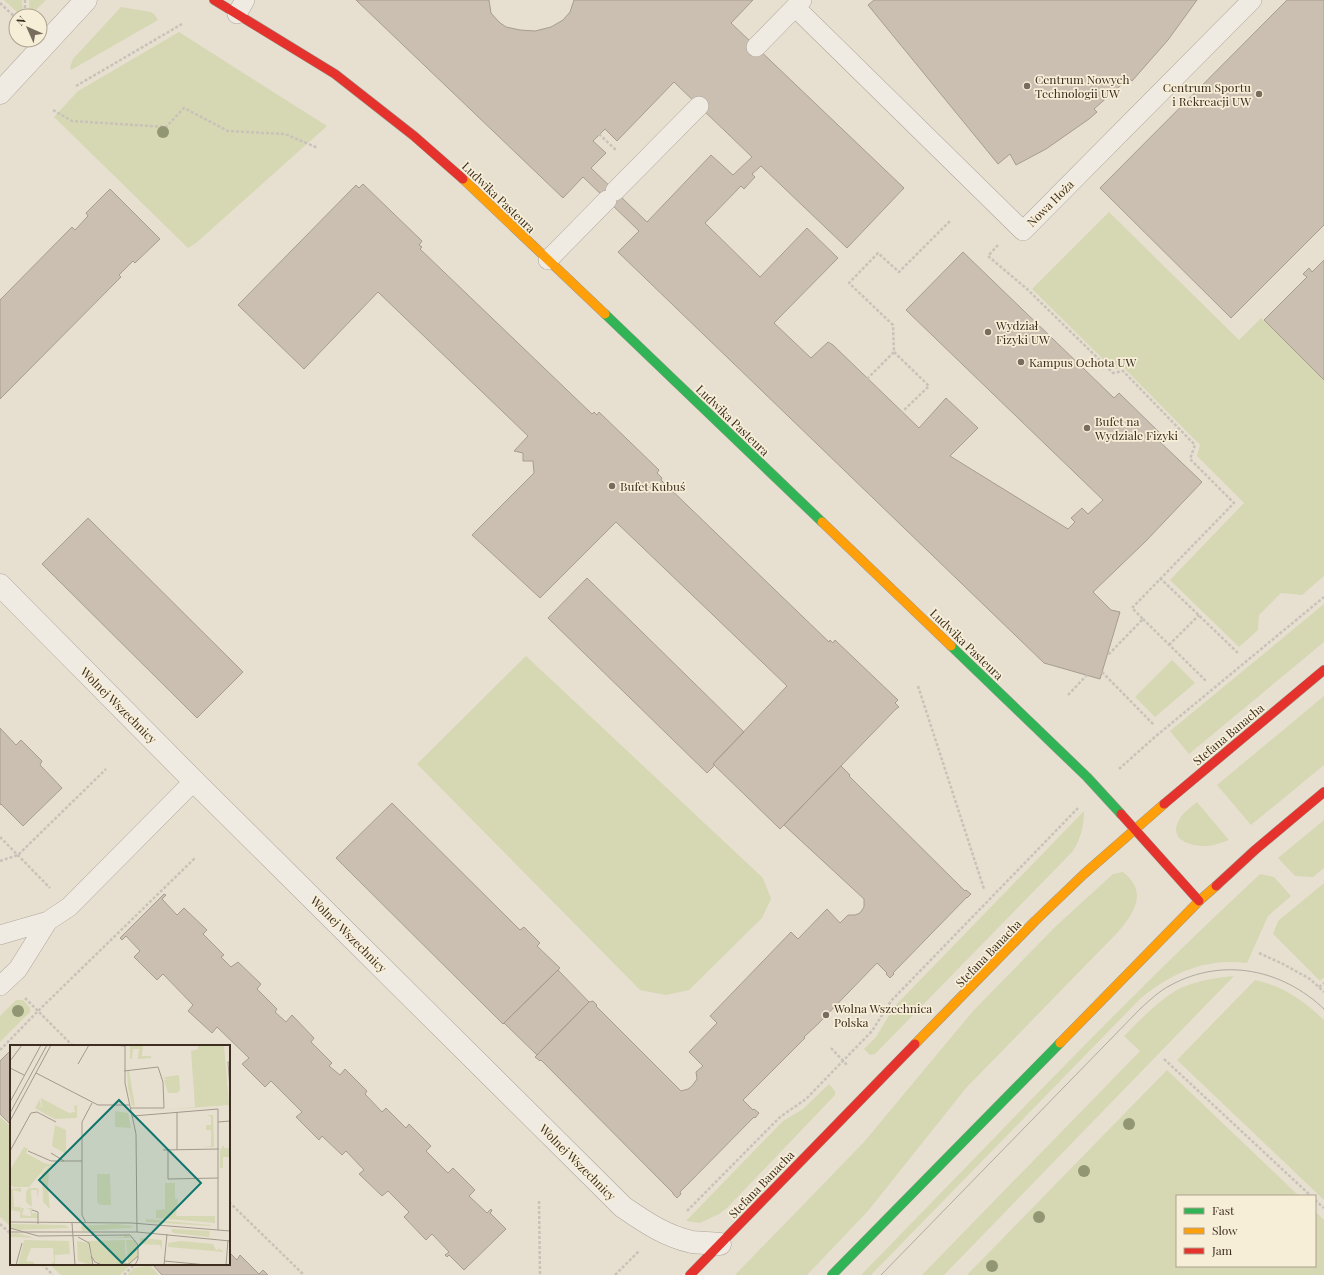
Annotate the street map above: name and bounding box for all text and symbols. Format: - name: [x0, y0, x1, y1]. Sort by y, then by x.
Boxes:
- north arrow: [8, 8, 48, 48]
- text: N: [12, 12, 29, 29]
- place label: Centrum Nowych Technologii UW: [1035, 71, 1130, 101]
- place label: Centrum Sportu i Rekreacji UW: [1163, 79, 1251, 109]
- marker: Centrum Nowych Technologii UW: [1022, 81, 1032, 91]
- marker: Centrum Sportu i Rekreacji UW: [1254, 89, 1264, 99]
- street label: Ludwika Pasteura: [459, 158, 539, 236]
- street label: Nowa Hoża: [1023, 176, 1077, 230]
- place label: Wydział Fizyki UW: [995, 317, 1050, 347]
- marker: Wydział Fizyki UW: [983, 327, 993, 337]
- place label: Kampus Ochota UW: [1029, 354, 1136, 370]
- marker: Kampus Ochota UW: [1016, 357, 1026, 367]
- street label: Ludwika Pasteura: [693, 381, 773, 459]
- place label: Bufet na Wydziale Fizyki: [1094, 413, 1179, 443]
- marker: Bufet na Wydziale Fizyki: [1082, 423, 1092, 433]
- place label: Bufet Kubuś: [620, 478, 685, 494]
- marker: Bufet Kubuś: [607, 481, 617, 491]
- street label: Ludwika Pasteura: [927, 605, 1007, 683]
- street label: Wolnej Wszechnicy: [77, 663, 161, 747]
- street label: Stefana Banacha: [1189, 700, 1267, 768]
- street label: Wolnej Wszechnicy: [307, 892, 391, 976]
- street label: Stefana Banacha: [952, 916, 1024, 990]
- place label: Wolna Wszechnica Polska: [833, 1000, 932, 1030]
- marker: Wolna Wszechnica Polska: [821, 1010, 831, 1020]
- inset map: [10, 1045, 230, 1265]
- street label: Wolnej Wszechnicy: [536, 1120, 620, 1204]
- street label: Stefana Banacha: [725, 1147, 797, 1221]
- legend: [1176, 1195, 1316, 1267]
- text: Fast: [1212, 1202, 1235, 1218]
- text: Slow: [1212, 1222, 1238, 1238]
- text: Jam: [1211, 1242, 1233, 1258]

